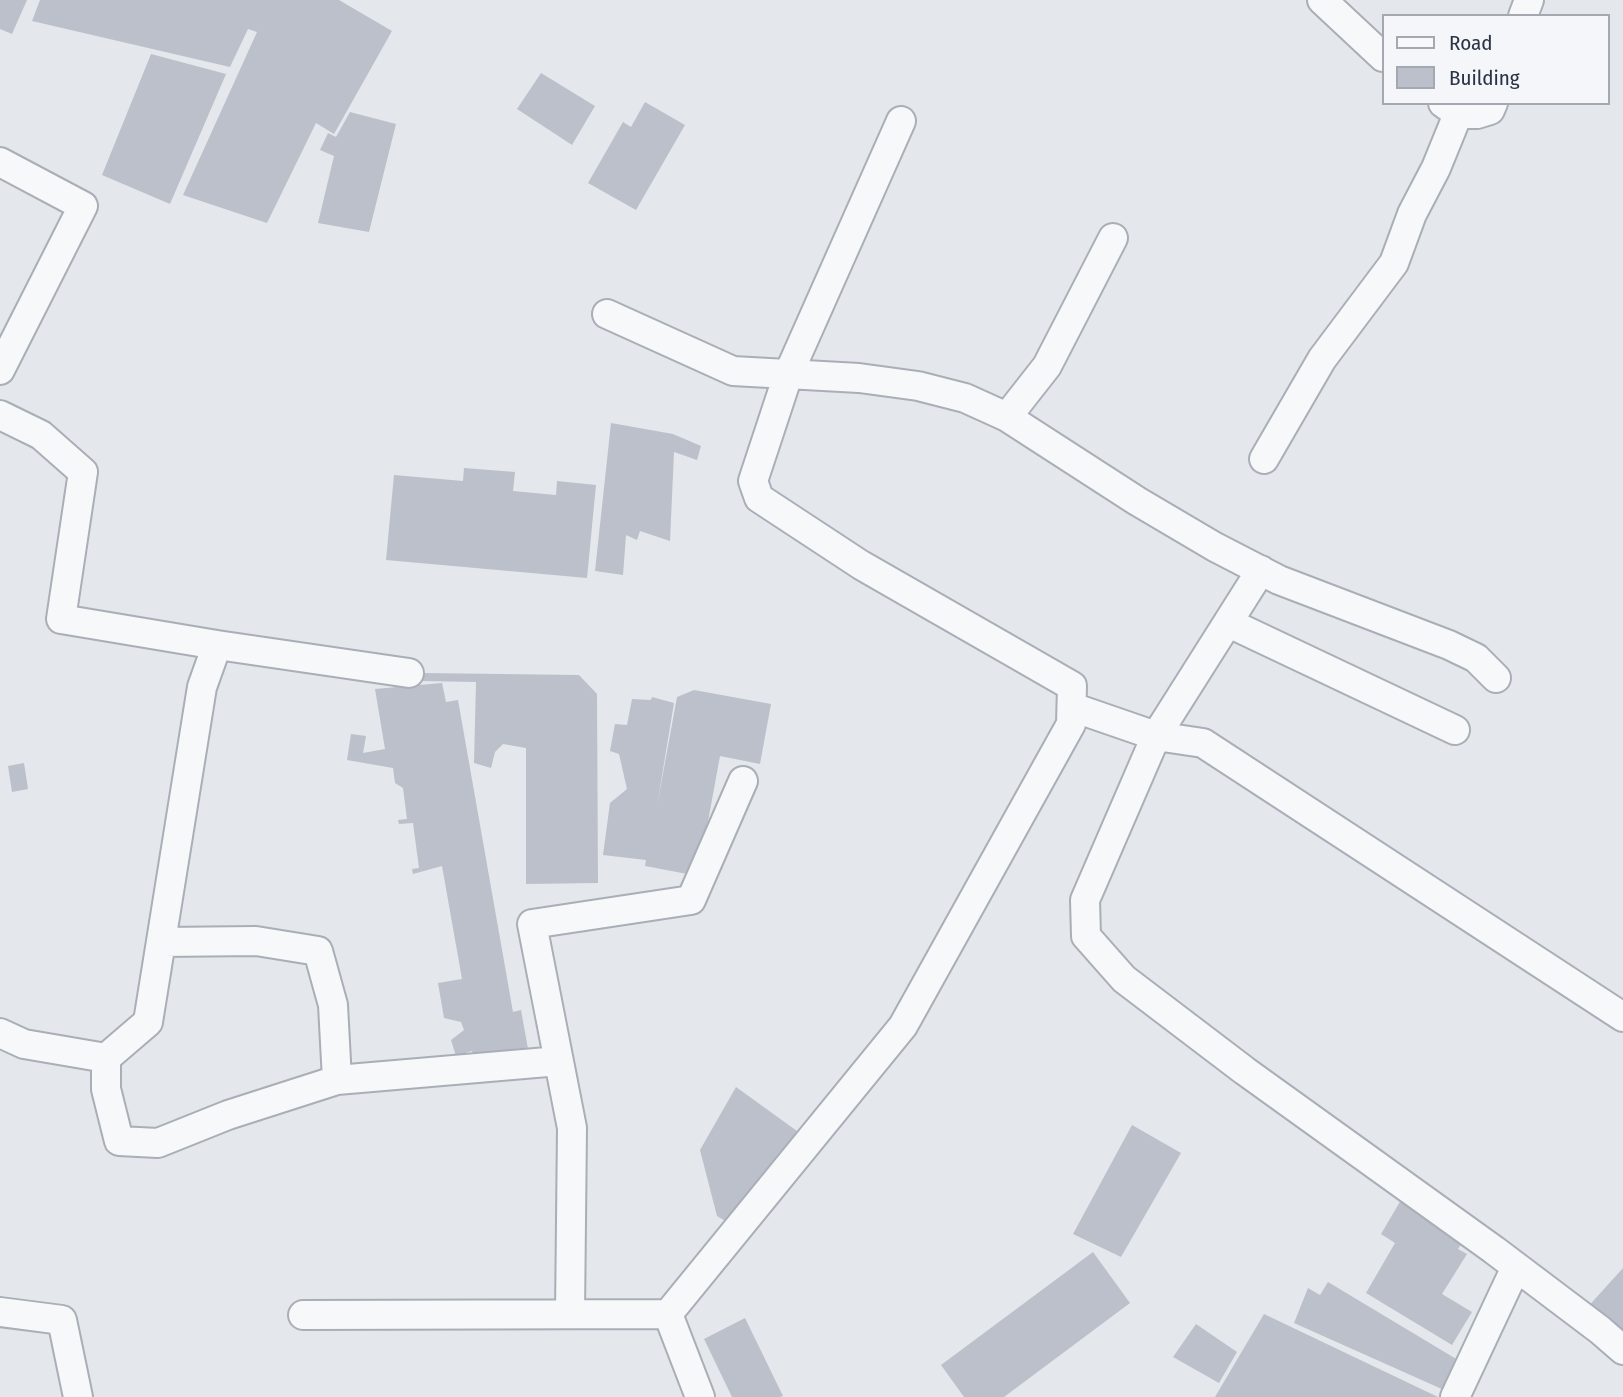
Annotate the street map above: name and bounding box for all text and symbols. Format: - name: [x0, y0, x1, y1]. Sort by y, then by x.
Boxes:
- legend: [1382, 14, 1609, 105]
- text: Road: [1449, 30, 1493, 56]
- text: Building: [1449, 65, 1520, 91]

